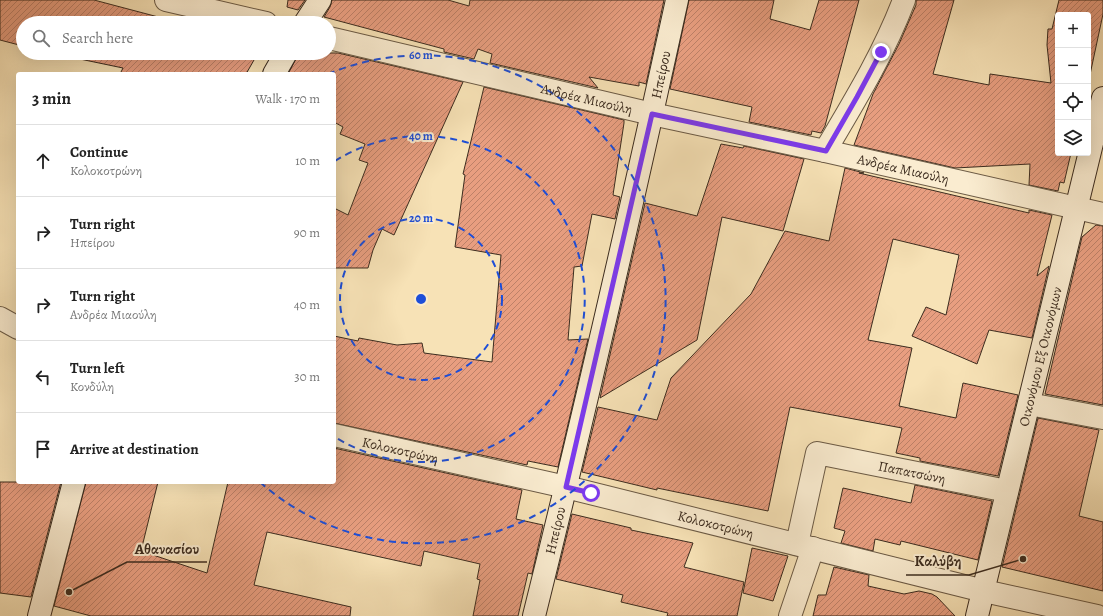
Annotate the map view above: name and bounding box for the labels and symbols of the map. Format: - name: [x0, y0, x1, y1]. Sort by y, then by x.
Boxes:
- route end: [872, 43, 890, 61]
- text: 60 m: [409, 47, 433, 63]
- street label: Ηπείρου: [647, 49, 676, 100]
- street label: Ανδρέα Μιαούλη: [538, 79, 635, 119]
- text: 40 m: [409, 128, 433, 144]
- street label: Ανδρέα Μιαούλη: [855, 149, 951, 189]
- text: 20 m: [409, 210, 433, 226]
- street label: Οικονόμου Εξ Οικονόμων: [1014, 285, 1067, 428]
- centre of rings: [414, 292, 428, 306]
- street label: Κολοκοτρώνη: [360, 433, 440, 468]
- street label: Παπατσώνη: [876, 456, 947, 489]
- route start: [582, 484, 600, 502]
- street label: Ηπείρου: [541, 505, 570, 556]
- street label: Κολοκοτρώνη: [676, 506, 756, 543]
- callout: Αθανασίου: [127, 535, 207, 562]
- text: Αθανασίου: [134, 539, 199, 559]
- callout: Καλύβη: [906, 548, 969, 575]
- text: Καλύβη: [915, 551, 961, 571]

